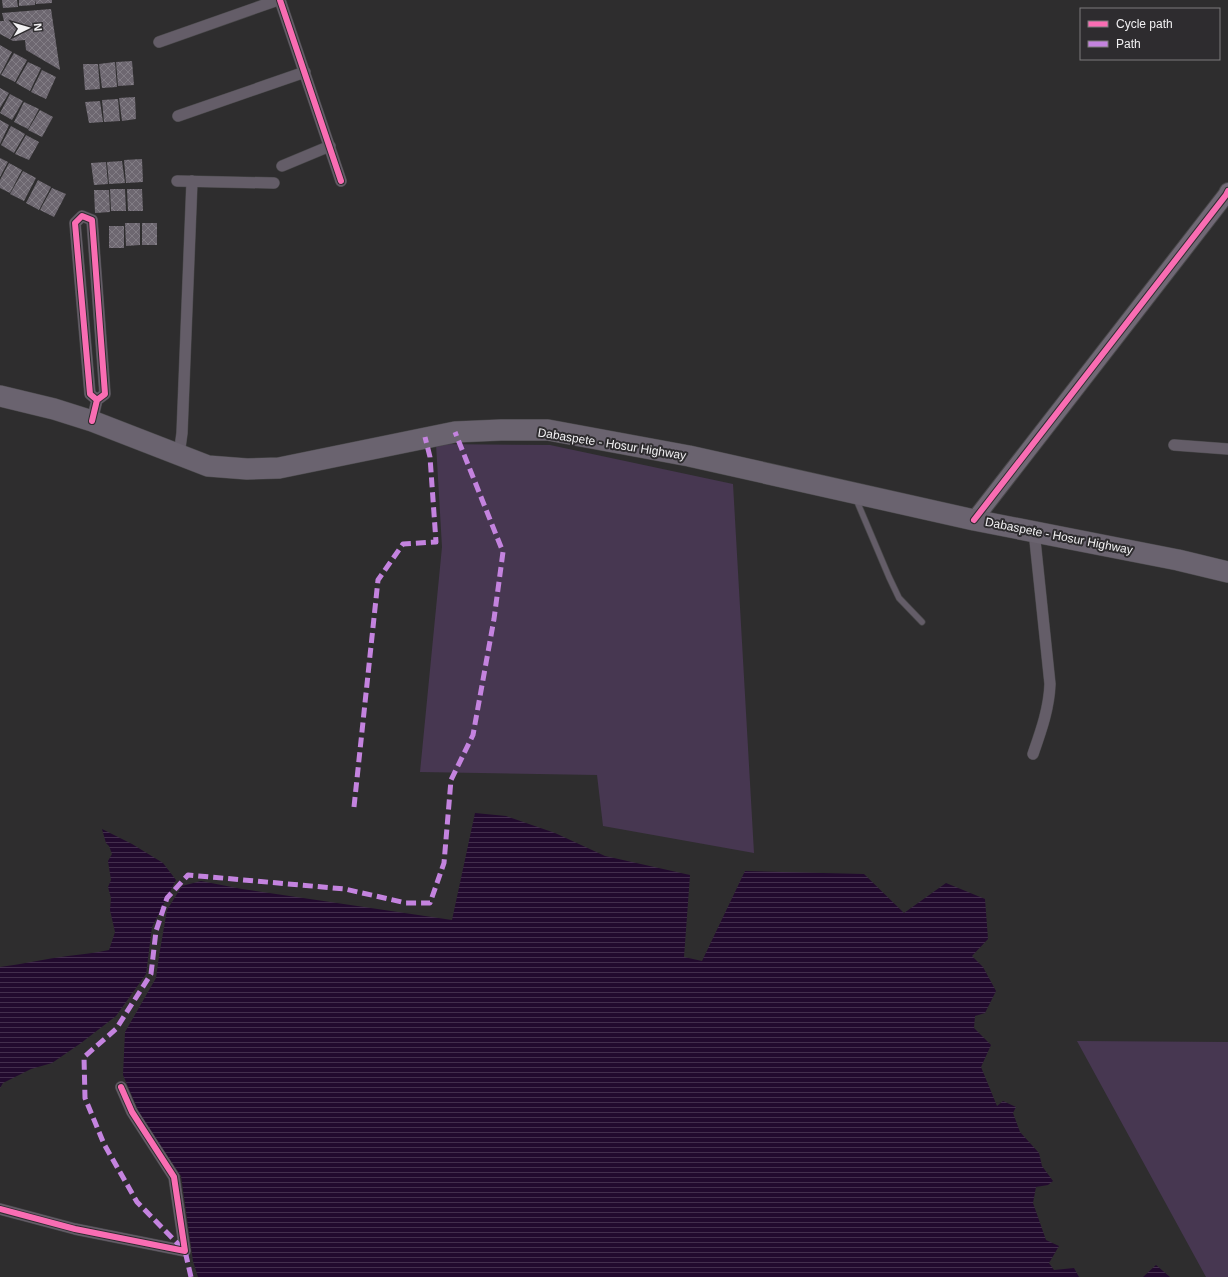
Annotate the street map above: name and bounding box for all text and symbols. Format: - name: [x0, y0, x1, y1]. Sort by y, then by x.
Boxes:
- north arrow: [8, 8, 48, 48]
- legend: [1080, 8, 1220, 60]
- text: Cycle path: [1116, 17, 1173, 31]
- text: N: [32, 23, 44, 32]
- text: Path: [1116, 37, 1141, 51]
- street label: Dabaspete - Hosur Highway: [537, 425, 687, 463]
- street label: Dabaspete - Hosur Highway: [984, 515, 1134, 557]

